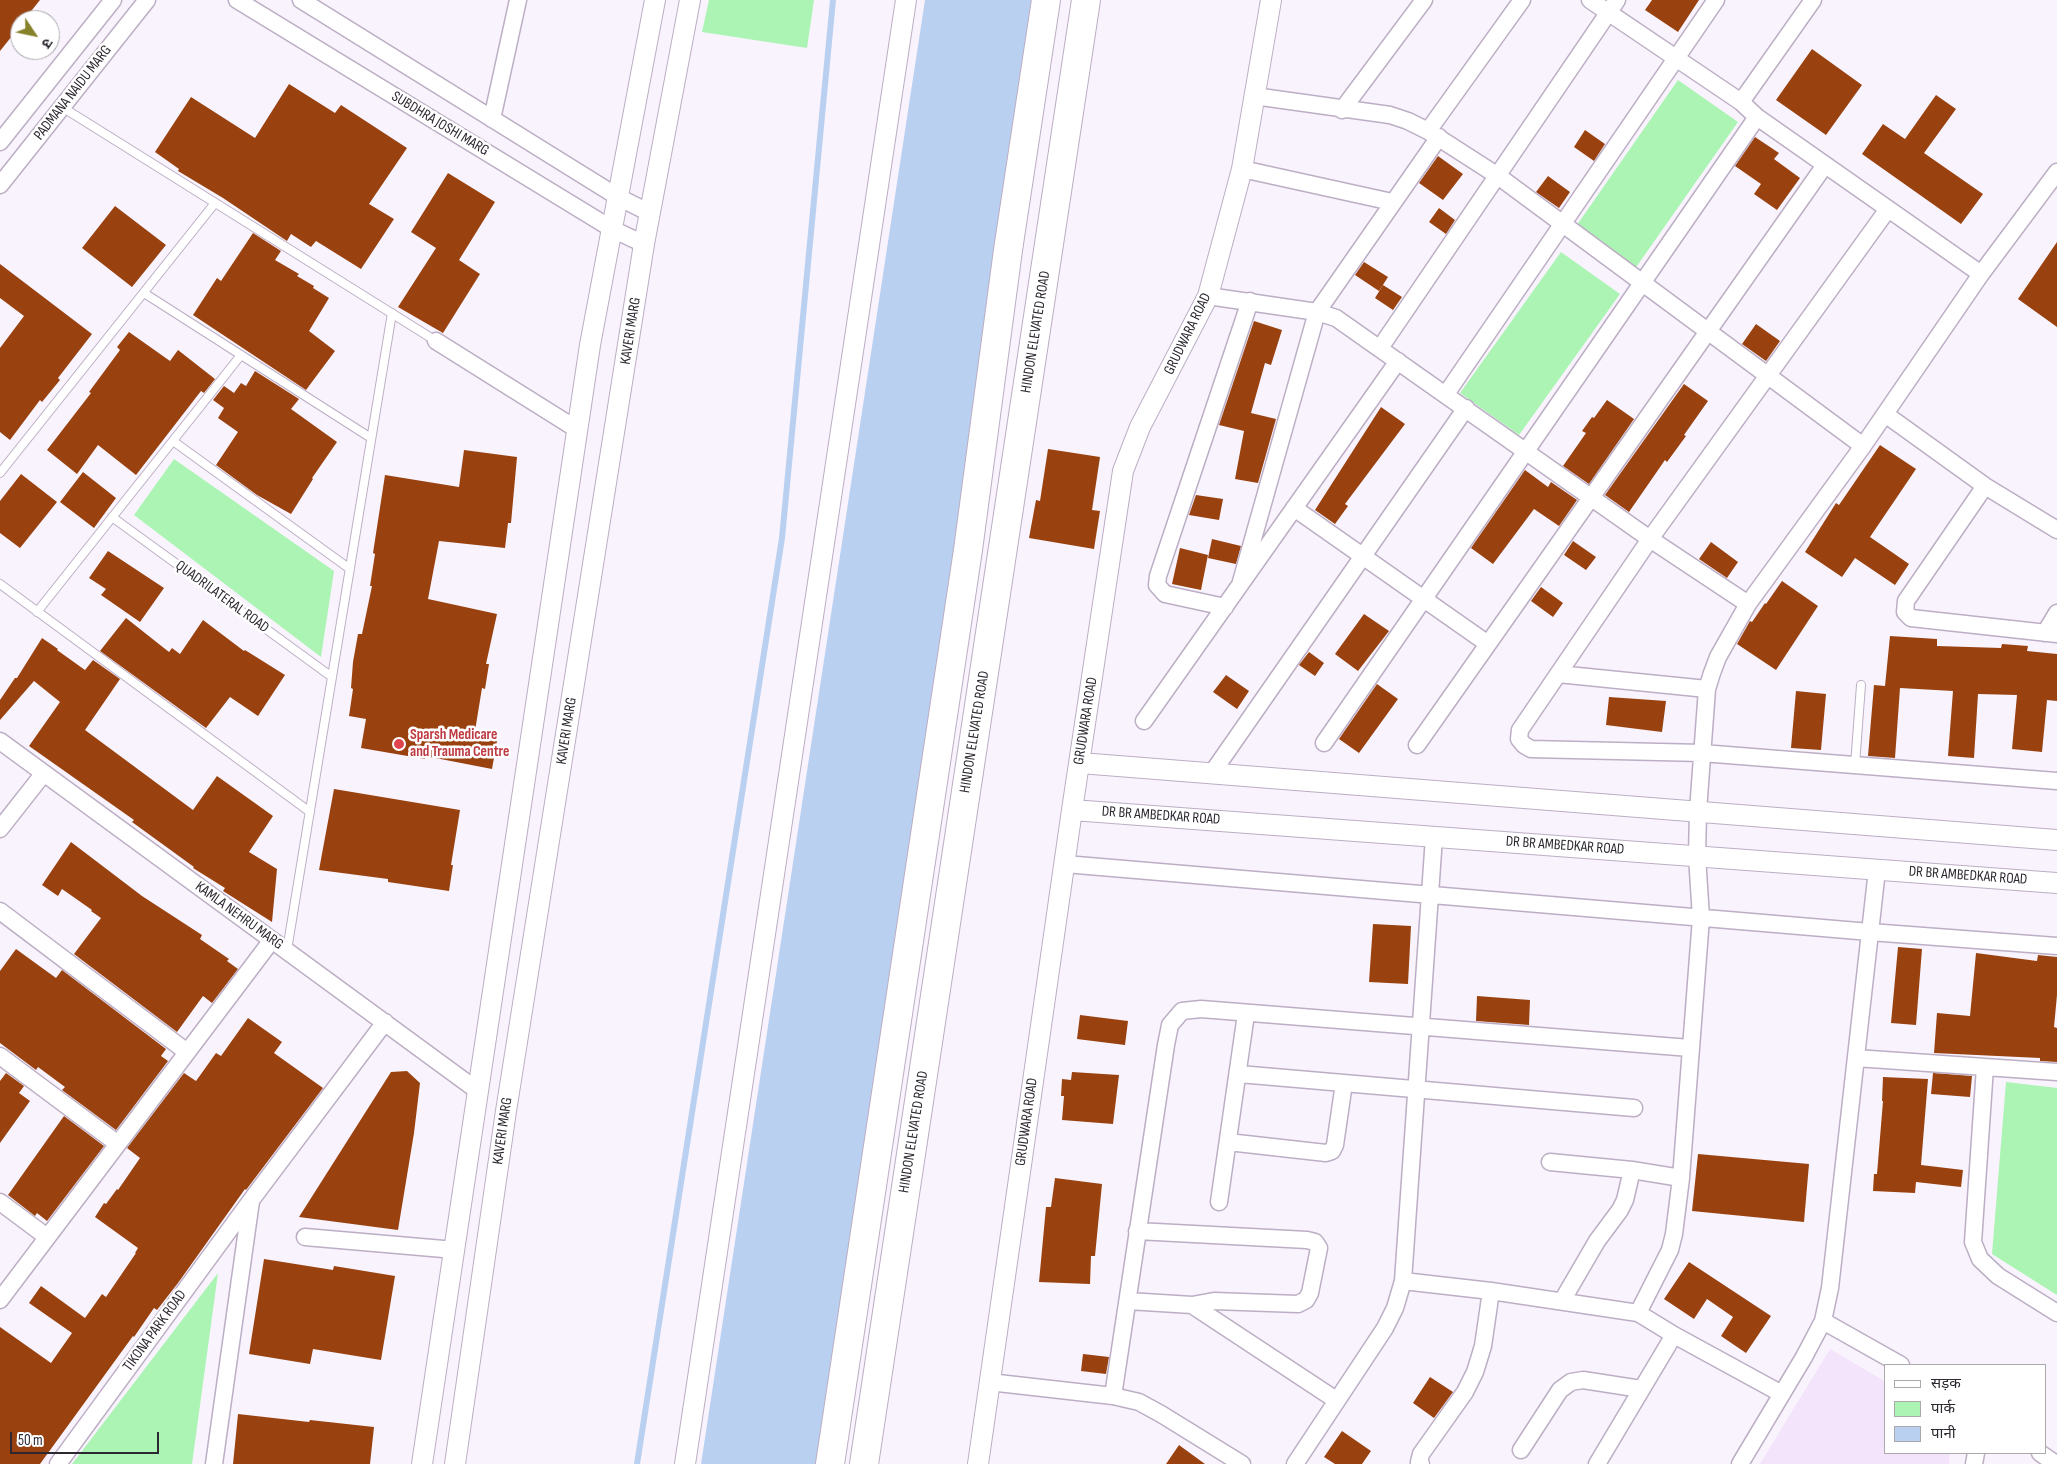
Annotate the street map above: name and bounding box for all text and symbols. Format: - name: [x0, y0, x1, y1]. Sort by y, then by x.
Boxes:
- north arrow: [10, 10, 60, 60]
- text: उ: [38, 35, 56, 51]
- street label: PADMANA NAIDU MARG: [30, 42, 116, 144]
- street label: SUBDHRA JOSHI MARG: [388, 88, 492, 160]
- street label: HINDON ELEVATED ROAD: [1017, 270, 1055, 394]
- street label: GRUDWARA ROAD: [1161, 290, 1215, 378]
- street label: KAVERI MARG: [617, 296, 645, 366]
- street label: QUADRILATERAL ROAD: [172, 557, 272, 637]
- street label: HINDON ELEVATED ROAD: [956, 670, 994, 794]
- street label: GRUDWARA ROAD: [1070, 676, 1102, 766]
- street label: KAVERI MARG: [553, 696, 581, 766]
- place label: Sparsh Medicare and Trauma Centre: [410, 726, 509, 761]
- marker: Sparsh Medicare and Trauma Centre: [392, 737, 406, 751]
- street label: DR BR AMBEDKAR ROAD: [1101, 803, 1221, 829]
- street label: DR BR AMBEDKAR ROAD: [1505, 833, 1625, 859]
- street label: DR BR AMBEDKAR ROAD: [1908, 863, 2028, 889]
- street label: KAMLA NEHRU MARG: [191, 878, 287, 954]
- street label: HINDON ELEVATED ROAD: [895, 1070, 933, 1194]
- street label: GRUDWARA ROAD: [1012, 1077, 1042, 1167]
- street label: KAVERI MARG: [489, 1096, 517, 1166]
- street label: TIKONA PARK ROAD: [119, 1287, 191, 1375]
- legend: [1884, 1364, 2047, 1454]
- text: सड़क: [1931, 1374, 1961, 1393]
- text: पार्क: [1931, 1399, 1955, 1418]
- scale bar: [12, 1422, 161, 1454]
- text: पानी: [1931, 1424, 1956, 1443]
- text: 50 m: [18, 1431, 43, 1450]

